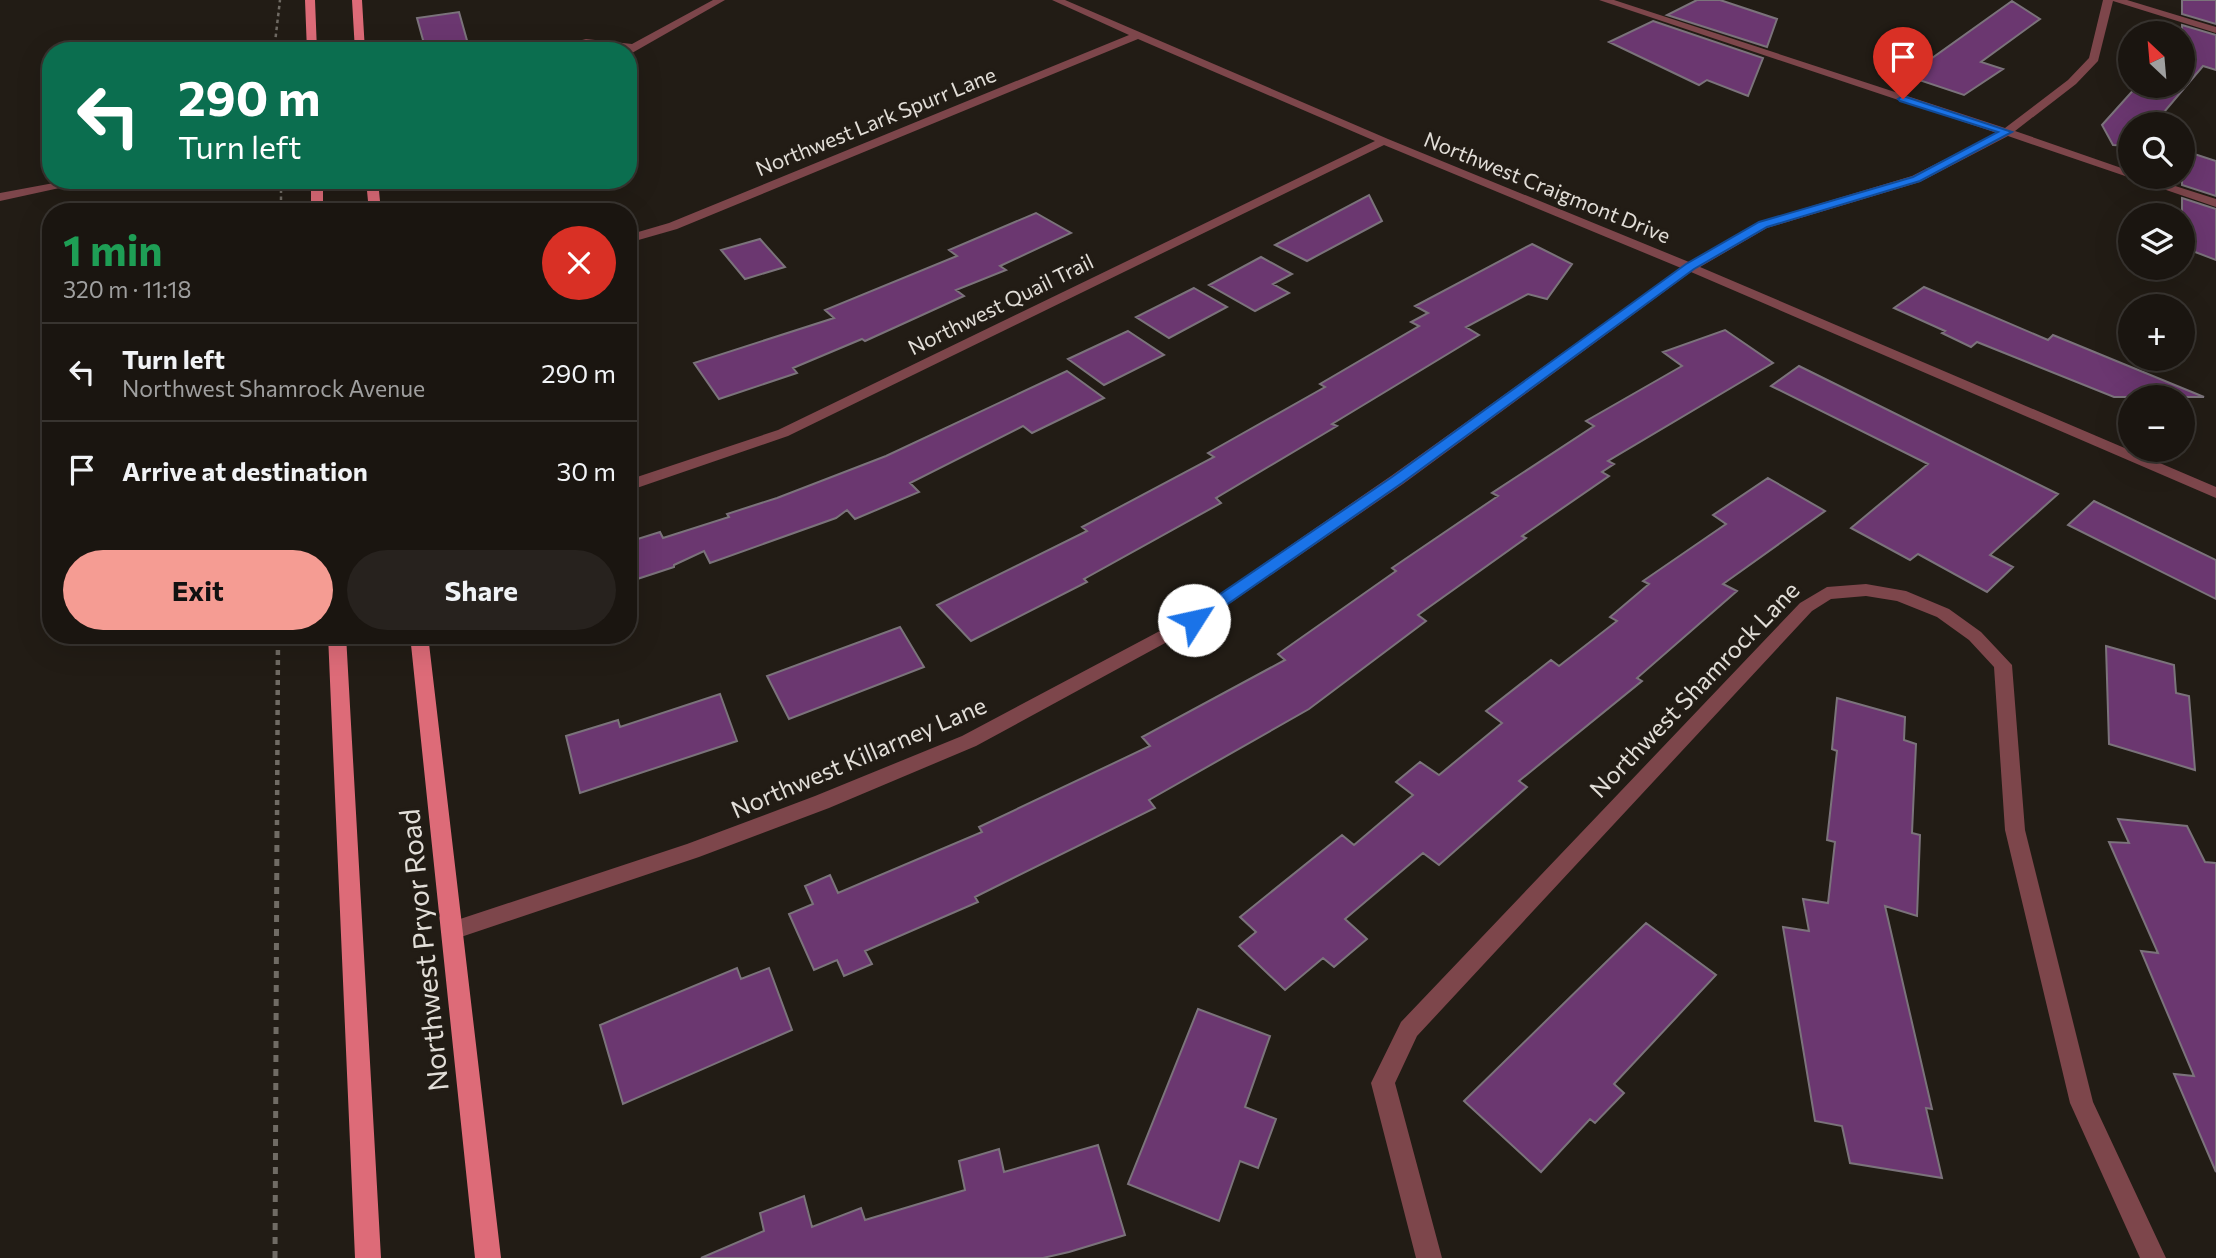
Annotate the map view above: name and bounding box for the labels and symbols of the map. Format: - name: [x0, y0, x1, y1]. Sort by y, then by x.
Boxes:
- north arrow: [2118, 21, 2194, 98]
- pin: [1873, 27, 1933, 99]
- street label: Northwest Lark Spurr Lane: [752, 61, 999, 180]
- street label: Northwest Craigmont Drive: [1421, 126, 1674, 248]
- street label: Northwest Quail Trail: [904, 248, 1097, 359]
- street label: Northwest Shamrock Lane: [1583, 575, 1805, 803]
- position arrow: [1157, 583, 1231, 657]
- street label: Northwest Killarney Lane: [726, 690, 990, 824]
- street label: Northwest Pryor Road: [391, 807, 455, 1093]

